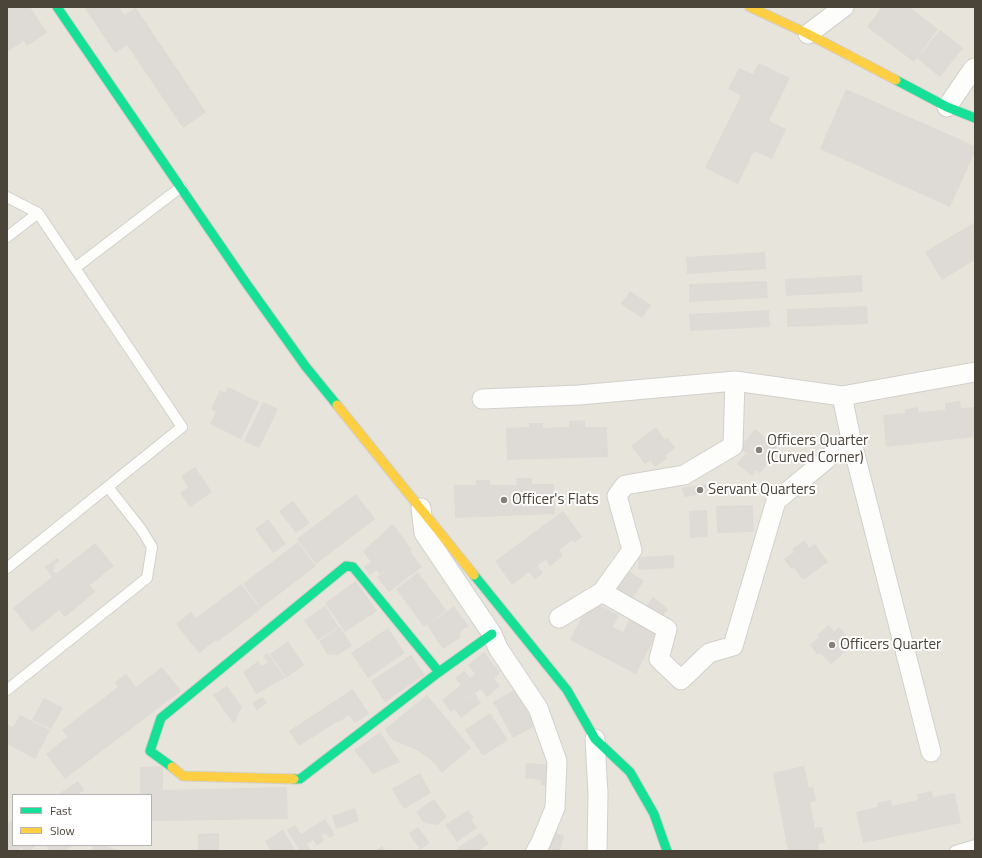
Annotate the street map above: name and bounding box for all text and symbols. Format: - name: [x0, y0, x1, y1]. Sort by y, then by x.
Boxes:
- place label: Officers Quarter (Curved Corner): [767, 432, 868, 467]
- marker: Officers Quarter (Curved Corner): [754, 445, 764, 455]
- place label: Servant Quarters: [708, 481, 816, 499]
- marker: Servant Quarters: [695, 485, 705, 495]
- place label: Officer's Flats: [512, 491, 599, 509]
- marker: Officer's Flats: [499, 495, 509, 505]
- place label: Officers Quarter: [840, 636, 941, 654]
- marker: Officers Quarter: [827, 640, 837, 650]
- legend: [12, 794, 152, 846]
- text: Fast: [50, 801, 72, 820]
- text: Slow: [50, 821, 75, 840]

